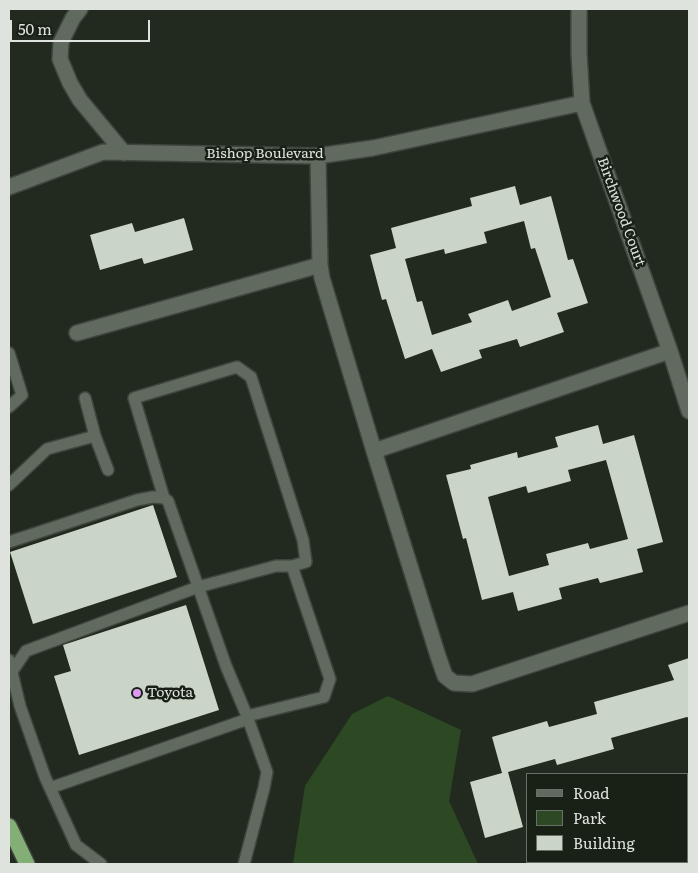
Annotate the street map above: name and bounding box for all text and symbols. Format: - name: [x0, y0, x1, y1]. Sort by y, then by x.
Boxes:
- scale bar: [12, 10, 152, 42]
- text: 50 m: [18, 17, 52, 40]
- street label: Bishop Boulevard: [206, 146, 324, 162]
- street label: Birchwood Court: [593, 155, 649, 269]
- place label: Toyota: [147, 685, 193, 701]
- marker: Toyota: [131, 687, 143, 699]
- legend: [526, 773, 688, 863]
- text: Road: [573, 781, 609, 804]
- text: Park: [573, 806, 606, 829]
- text: Building: [573, 831, 635, 854]

